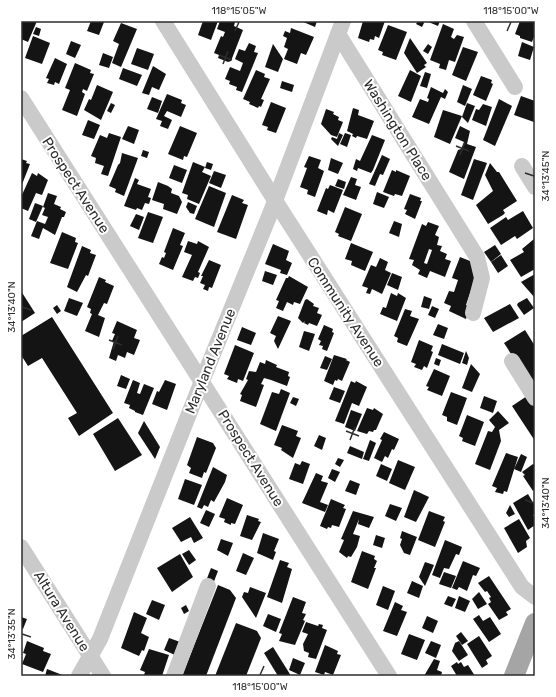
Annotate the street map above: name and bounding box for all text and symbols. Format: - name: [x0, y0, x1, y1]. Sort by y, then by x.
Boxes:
- text: 118°15'05"W: [211, 5, 267, 17]
- text: 118°15'00"W: [483, 5, 539, 17]
- street label: Washington Place: [360, 77, 436, 184]
- street label: Prospect Avenue: [38, 134, 113, 237]
- text: 34°13'45"N: [540, 151, 552, 201]
- street label: Community Avenue: [304, 254, 388, 370]
- text: 34°13'40"N: [6, 281, 18, 333]
- street label: Maryland Avenue: [182, 306, 239, 416]
- street label: Prospect Avenue: [214, 407, 287, 510]
- text: 34°13'40"N: [540, 477, 552, 529]
- street label: Altura Avenue: [30, 568, 93, 655]
- text: 34°13'35"N: [6, 608, 18, 660]
- text: 118°15'00"W: [232, 681, 288, 693]

